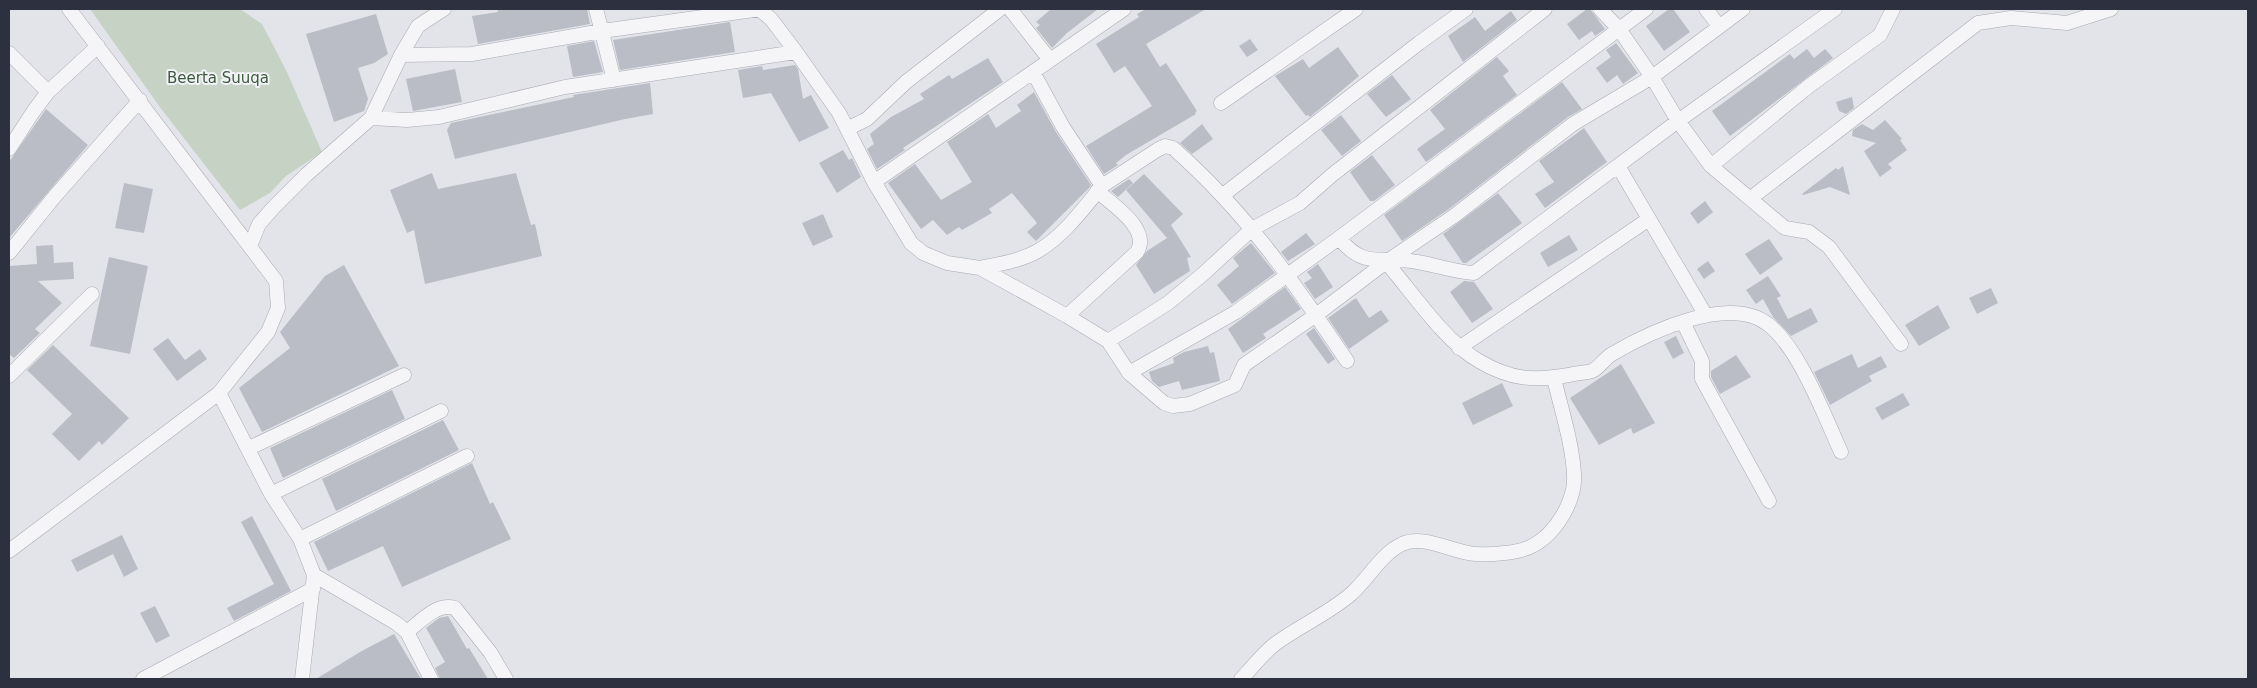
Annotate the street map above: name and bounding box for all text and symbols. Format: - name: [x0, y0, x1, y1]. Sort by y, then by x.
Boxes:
- park label: Beerta Suuqa: [167, 69, 269, 87]

